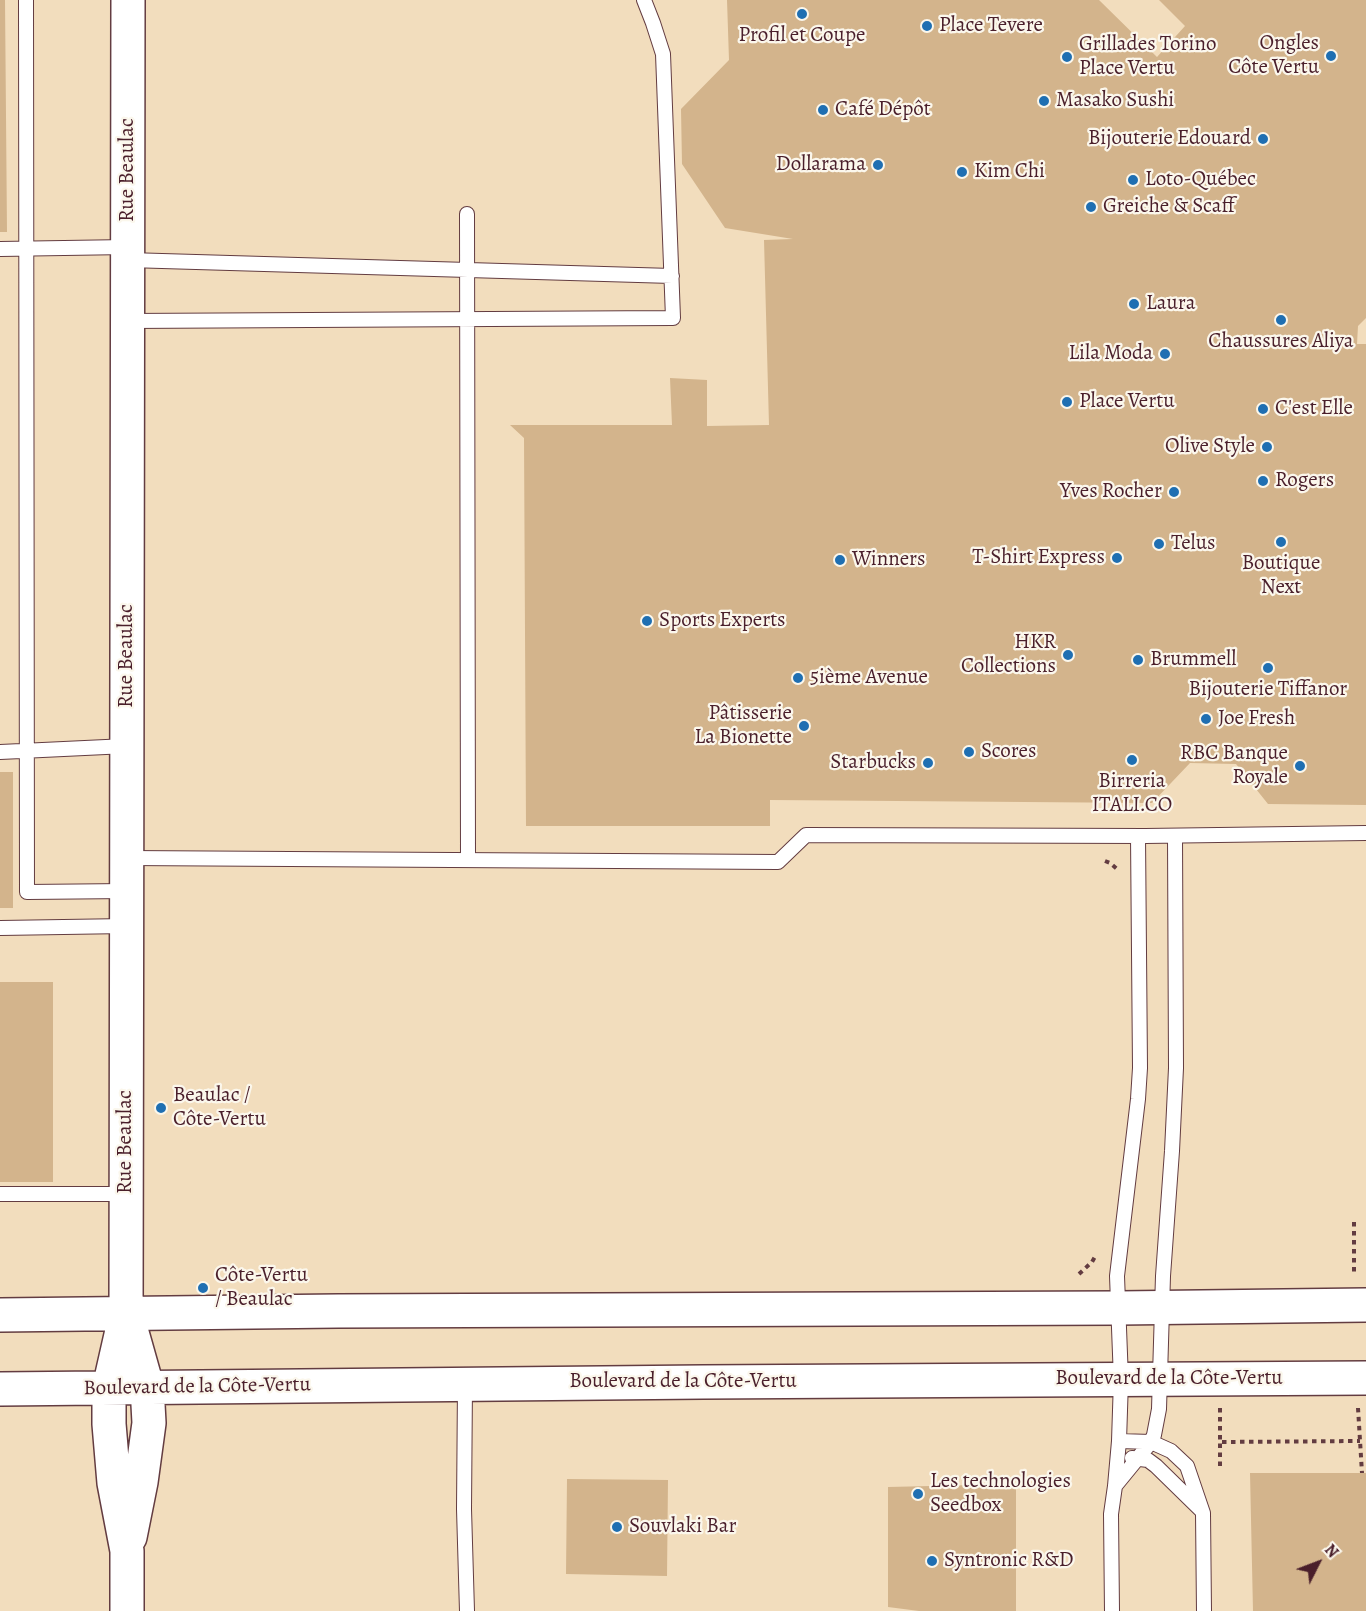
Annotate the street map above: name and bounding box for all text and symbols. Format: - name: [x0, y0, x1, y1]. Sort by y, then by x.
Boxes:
- marker: Profil et Coupe: [795, 7, 809, 21]
- place label: Place Tevere: [939, 13, 1043, 39]
- marker: Place Tevere: [920, 19, 934, 33]
- place label: Profil et Coupe: [739, 23, 865, 49]
- place label: Ongles Côte Vertu: [1228, 31, 1319, 81]
- place label: Grillades Torino Place Vertu: [1079, 32, 1216, 82]
- marker: Ongles Côte Vertu: [1324, 49, 1338, 63]
- marker: Grillades Torino Place Vertu: [1060, 50, 1074, 64]
- place label: Masako Sushi: [1056, 88, 1174, 114]
- marker: Masako Sushi: [1037, 94, 1051, 108]
- place label: Café Dépôt: [835, 97, 931, 123]
- marker: Café Dépôt: [816, 103, 830, 117]
- street label: Rue Beaulac: [115, 118, 141, 222]
- place label: Bijouterie Edouard: [1088, 126, 1251, 152]
- marker: Bijouterie Edouard: [1256, 132, 1270, 146]
- place label: Dollarama: [776, 152, 866, 178]
- marker: Dollarama: [871, 158, 885, 172]
- place label: Kim Chi: [974, 159, 1045, 185]
- marker: Kim Chi: [955, 165, 969, 179]
- place label: Loto-Québec: [1145, 167, 1256, 193]
- marker: Loto-Québec: [1126, 173, 1140, 187]
- place label: Greiche & Scaff: [1103, 194, 1235, 220]
- marker: Greiche & Scaff: [1084, 200, 1098, 214]
- place label: Laura: [1146, 291, 1195, 317]
- marker: Laura: [1127, 297, 1141, 311]
- marker: Chaussures Aliya: [1274, 313, 1288, 327]
- place label: Chaussures Aliya: [1208, 329, 1354, 355]
- place label: Lila Moda: [1068, 341, 1153, 367]
- marker: Lila Moda: [1158, 347, 1172, 361]
- place label: Place Vertu: [1079, 389, 1175, 415]
- marker: Place Vertu: [1060, 395, 1074, 409]
- place label: C'est Elle: [1275, 396, 1353, 422]
- marker: C'est Elle: [1256, 402, 1270, 416]
- place label: Olive Style: [1165, 434, 1255, 460]
- marker: Olive Style: [1260, 440, 1274, 454]
- place label: Rogers: [1275, 468, 1334, 494]
- marker: Rogers: [1256, 474, 1270, 488]
- place label: Yves Rocher: [1060, 479, 1162, 505]
- marker: Yves Rocher: [1167, 485, 1181, 499]
- place label: Telus: [1171, 531, 1216, 557]
- marker: Boutique Next: [1274, 535, 1288, 549]
- marker: Telus: [1152, 537, 1166, 551]
- place label: T-Shirt Express: [972, 545, 1105, 571]
- place label: Winners: [852, 547, 926, 573]
- marker: T-Shirt Express: [1110, 551, 1124, 565]
- place label: Boutique Next: [1242, 551, 1320, 601]
- marker: Winners: [833, 553, 847, 567]
- street label: Rue Beaulac: [114, 604, 140, 708]
- place label: Sports Experts: [659, 608, 786, 634]
- marker: Sports Experts: [640, 614, 654, 628]
- place label: HKR Collections: [961, 630, 1056, 680]
- place label: Brummell: [1150, 647, 1236, 673]
- marker: HKR Collections: [1061, 648, 1075, 662]
- marker: Brummell: [1131, 653, 1145, 667]
- marker: Bijouterie Tiffanor: [1261, 661, 1275, 675]
- place label: 5ième Avenue: [810, 665, 928, 691]
- marker: 5ième Avenue: [791, 671, 805, 685]
- place label: Bijouterie Tiffanor: [1189, 677, 1347, 703]
- place label: Pâtisserie La Bionette: [695, 701, 792, 751]
- place label: Joe Fresh: [1218, 706, 1295, 732]
- marker: Joe Fresh: [1199, 712, 1213, 726]
- marker: Pâtisserie La Bionette: [797, 719, 811, 733]
- place label: Scores: [981, 739, 1036, 765]
- place label: RBC Banque Royale: [1180, 741, 1288, 791]
- marker: Scores: [962, 745, 976, 759]
- place label: Starbucks: [830, 750, 916, 776]
- marker: Birreria ITALI.CO: [1125, 753, 1139, 767]
- marker: Starbucks: [921, 756, 935, 770]
- marker: RBC Banque Royale: [1293, 759, 1307, 773]
- place label: Birreria ITALI.CO: [1092, 769, 1172, 819]
- place label: Beaulac / Côte-Vertu: [173, 1083, 266, 1133]
- street label: Rue Beaulac: [113, 1090, 139, 1194]
- marker: Beaulac / Côte-Vertu: [154, 1101, 168, 1115]
- place label: Côte-Vertu / Beaulac: [215, 1263, 308, 1313]
- marker: Côte-Vertu / Beaulac: [196, 1281, 210, 1295]
- street label: Boulevard de la Côte-Vertu: [1055, 1366, 1283, 1392]
- street label: Boulevard de la Côte-Vertu: [569, 1369, 797, 1395]
- street label: Boulevard de la Côte-Vertu: [83, 1372, 311, 1402]
- place label: Les technologies Seedbox: [930, 1469, 1071, 1519]
- marker: Les technologies Seedbox: [911, 1487, 925, 1501]
- place label: Souvlaki Bar: [629, 1514, 737, 1540]
- marker: Souvlaki Bar: [610, 1520, 624, 1534]
- north arrow: [1288, 1533, 1348, 1593]
- text: N: [1319, 1539, 1343, 1563]
- place label: Syntronic R&D: [944, 1548, 1074, 1574]
- marker: Syntronic R&D: [925, 1554, 939, 1568]

